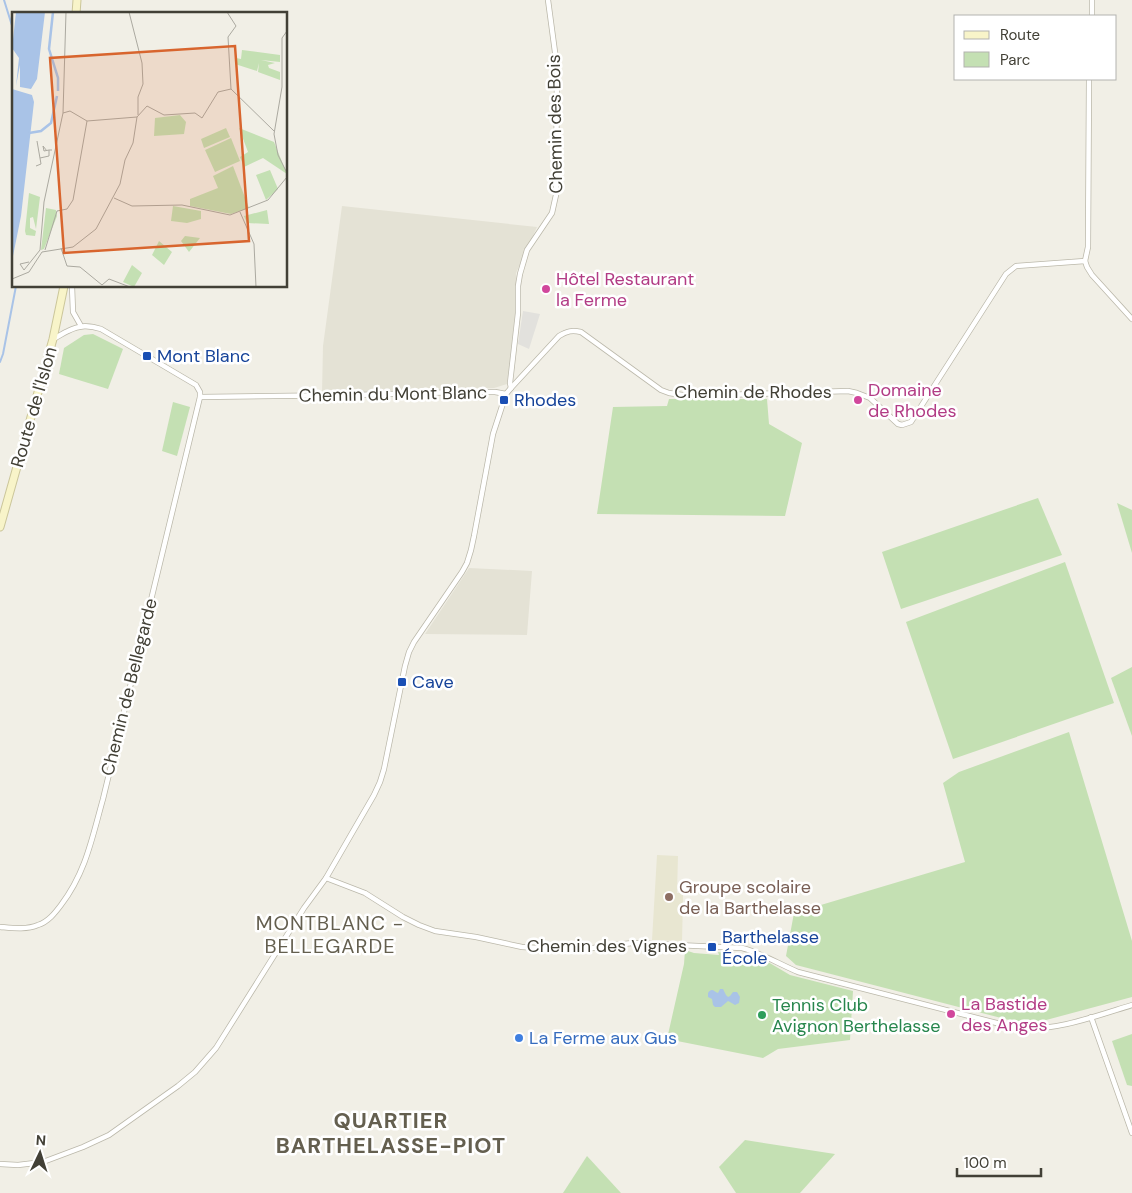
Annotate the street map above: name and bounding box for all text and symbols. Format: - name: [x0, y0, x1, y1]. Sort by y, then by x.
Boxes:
- inset map: [12, 12, 288, 288]
- legend: [954, 15, 1117, 80]
- text: Route: [1000, 25, 1040, 45]
- text: Parc: [1000, 50, 1030, 70]
- street label: Chemin des Bois: [542, 54, 568, 194]
- place label: Hôtel Restaurant la Ferme: [556, 267, 694, 312]
- marker: Hôtel Restaurant la Ferme: [540, 283, 552, 295]
- street label: Route de l'Islon: [5, 344, 63, 470]
- place label: Mont Blanc: [157, 344, 250, 368]
- marker: Mont Blanc: [141, 350, 153, 362]
- place label: Domaine de Rhodes: [868, 378, 957, 423]
- street label: Chemin du Mont Blanc: [298, 380, 488, 408]
- street label: Chemin de Rhodes: [674, 380, 832, 404]
- place label: Rhodes: [514, 388, 576, 412]
- marker: Rhodes: [498, 394, 510, 406]
- marker: Domaine de Rhodes: [852, 394, 864, 406]
- street label: Chemin de Bellegarde: [95, 596, 163, 778]
- place label: Cave: [412, 670, 454, 694]
- marker: Cave: [396, 676, 408, 688]
- place label: Groupe scolaire de la Barthelasse: [679, 875, 821, 920]
- marker: Groupe scolaire de la Barthelasse: [663, 891, 675, 903]
- district label: MONTBLANC - BELLEGARDE: [256, 910, 404, 959]
- place label: Barthelasse École: [722, 925, 819, 970]
- street label: Chemin des Vignes: [527, 934, 687, 958]
- marker: Barthelasse École: [706, 941, 718, 953]
- place label: La Bastide des Anges: [961, 992, 1048, 1037]
- place label: Tennis Club Avignon Berthelasse: [772, 993, 940, 1038]
- marker: La Bastide des Anges: [945, 1008, 957, 1020]
- marker: Tennis Club Avignon Berthelasse: [756, 1009, 768, 1021]
- place label: La Ferme aux Gus: [529, 1026, 677, 1050]
- marker: La Ferme aux Gus: [513, 1032, 525, 1044]
- district label: QUARTIER BARTHELASSE-PIOT: [276, 1106, 506, 1160]
- north arrow: [15, 1128, 65, 1178]
- text: N: [35, 1131, 47, 1149]
- scale bar: [957, 1146, 1041, 1178]
- text: 100 m: [964, 1153, 1007, 1173]

